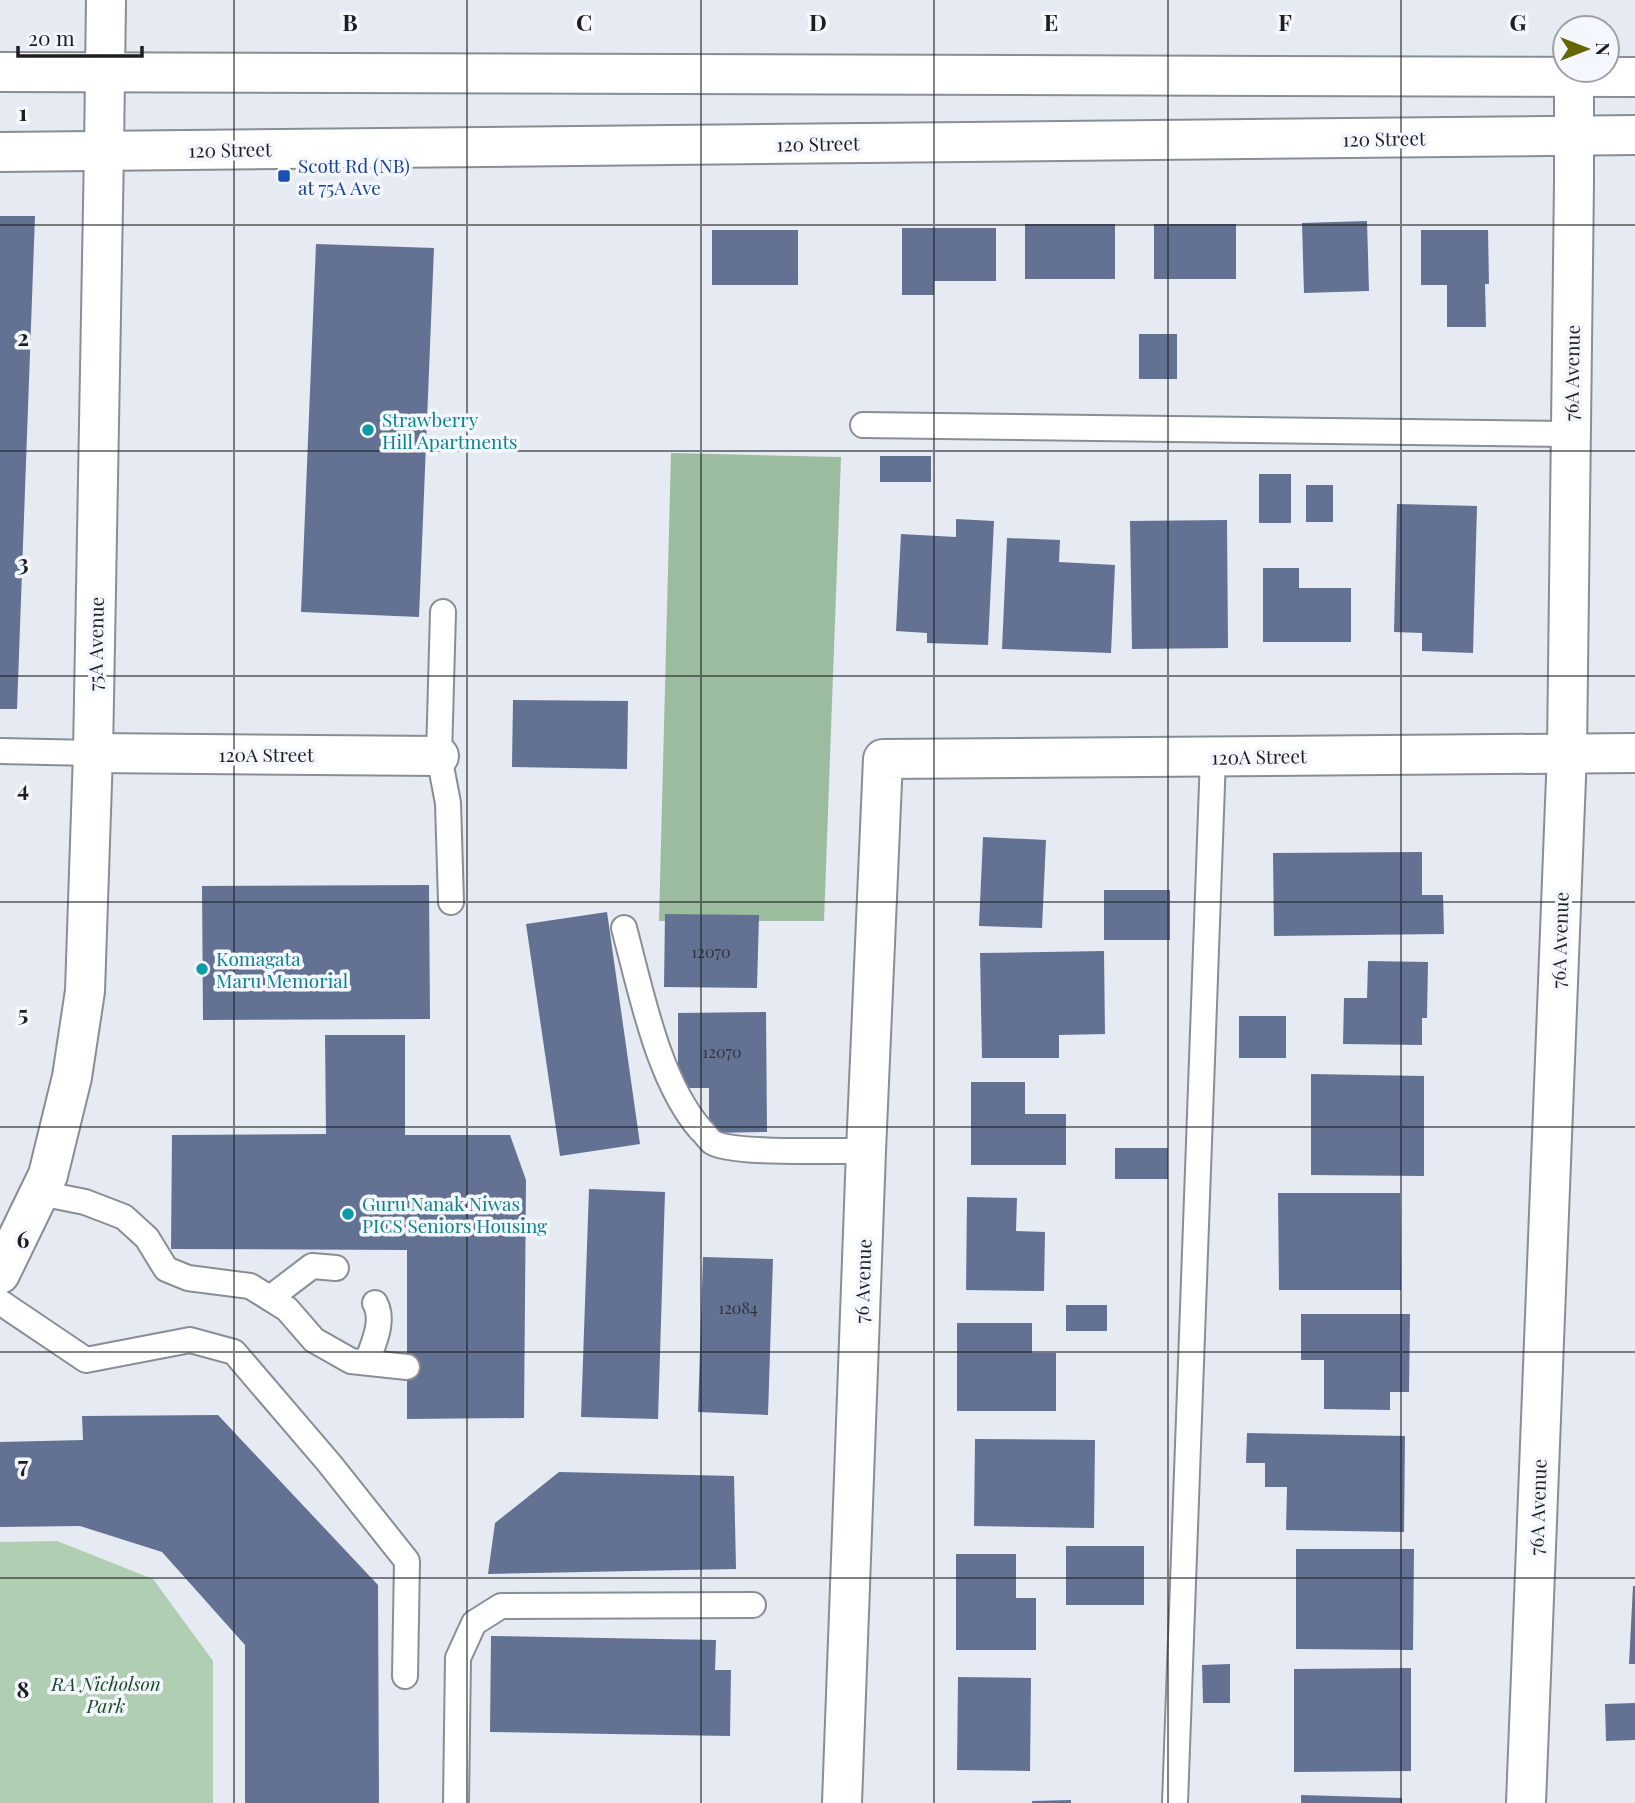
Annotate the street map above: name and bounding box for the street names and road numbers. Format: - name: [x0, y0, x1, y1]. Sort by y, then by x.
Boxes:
- street label: 120 Street: [1342, 124, 1426, 152]
- street label: 120 Street: [776, 129, 860, 157]
- street label: 120 Street: [188, 135, 272, 163]
- street label: 76A Avenue: [1557, 325, 1585, 421]
- street label: 75A Avenue: [81, 597, 109, 691]
- street label: 120A Street: [218, 741, 314, 767]
- street label: 120A Street: [1211, 742, 1307, 770]
- street label: 76A Avenue: [1544, 891, 1574, 989]
- street label: 76 Avenue: [848, 1238, 876, 1324]
- street label: 76A Avenue: [1522, 1458, 1552, 1556]

